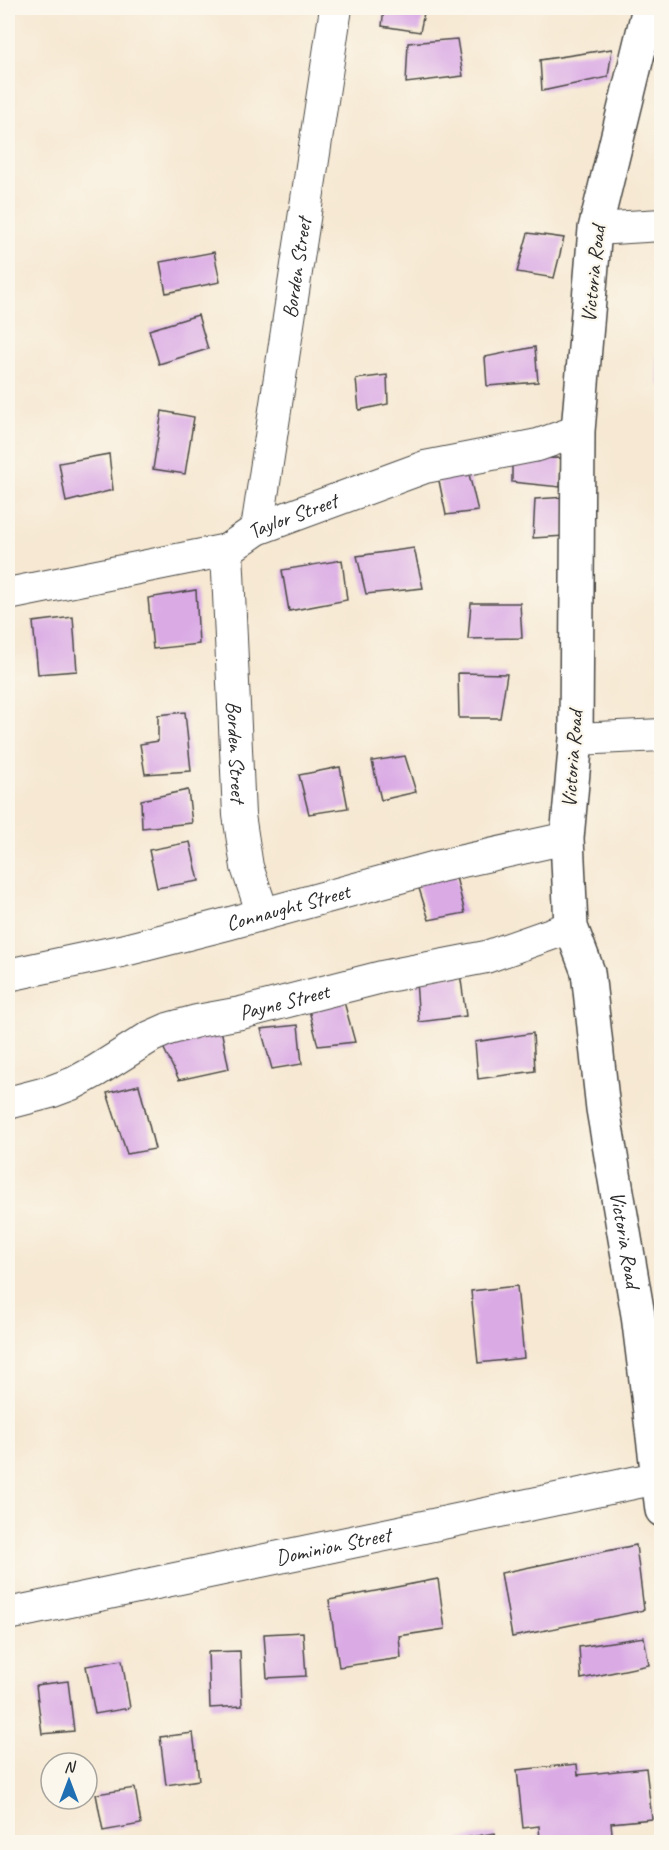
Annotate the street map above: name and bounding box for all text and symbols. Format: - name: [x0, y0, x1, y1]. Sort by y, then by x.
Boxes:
- street label: Borden Street: [276, 213, 317, 320]
- street label: Victoria Road: [575, 221, 611, 324]
- street label: Taylor Street: [243, 486, 344, 545]
- street label: Borden Street: [221, 701, 252, 806]
- street label: Victoria Road: [556, 706, 589, 808]
- street label: Connaught Street: [223, 878, 355, 937]
- street label: Payne Street: [237, 978, 334, 1026]
- street label: Victoria Road: [604, 1189, 647, 1293]
- street label: Dominion Street: [273, 1521, 396, 1571]
- north arrow: [39, 1751, 99, 1811]
- text: N: [64, 1757, 77, 1777]

